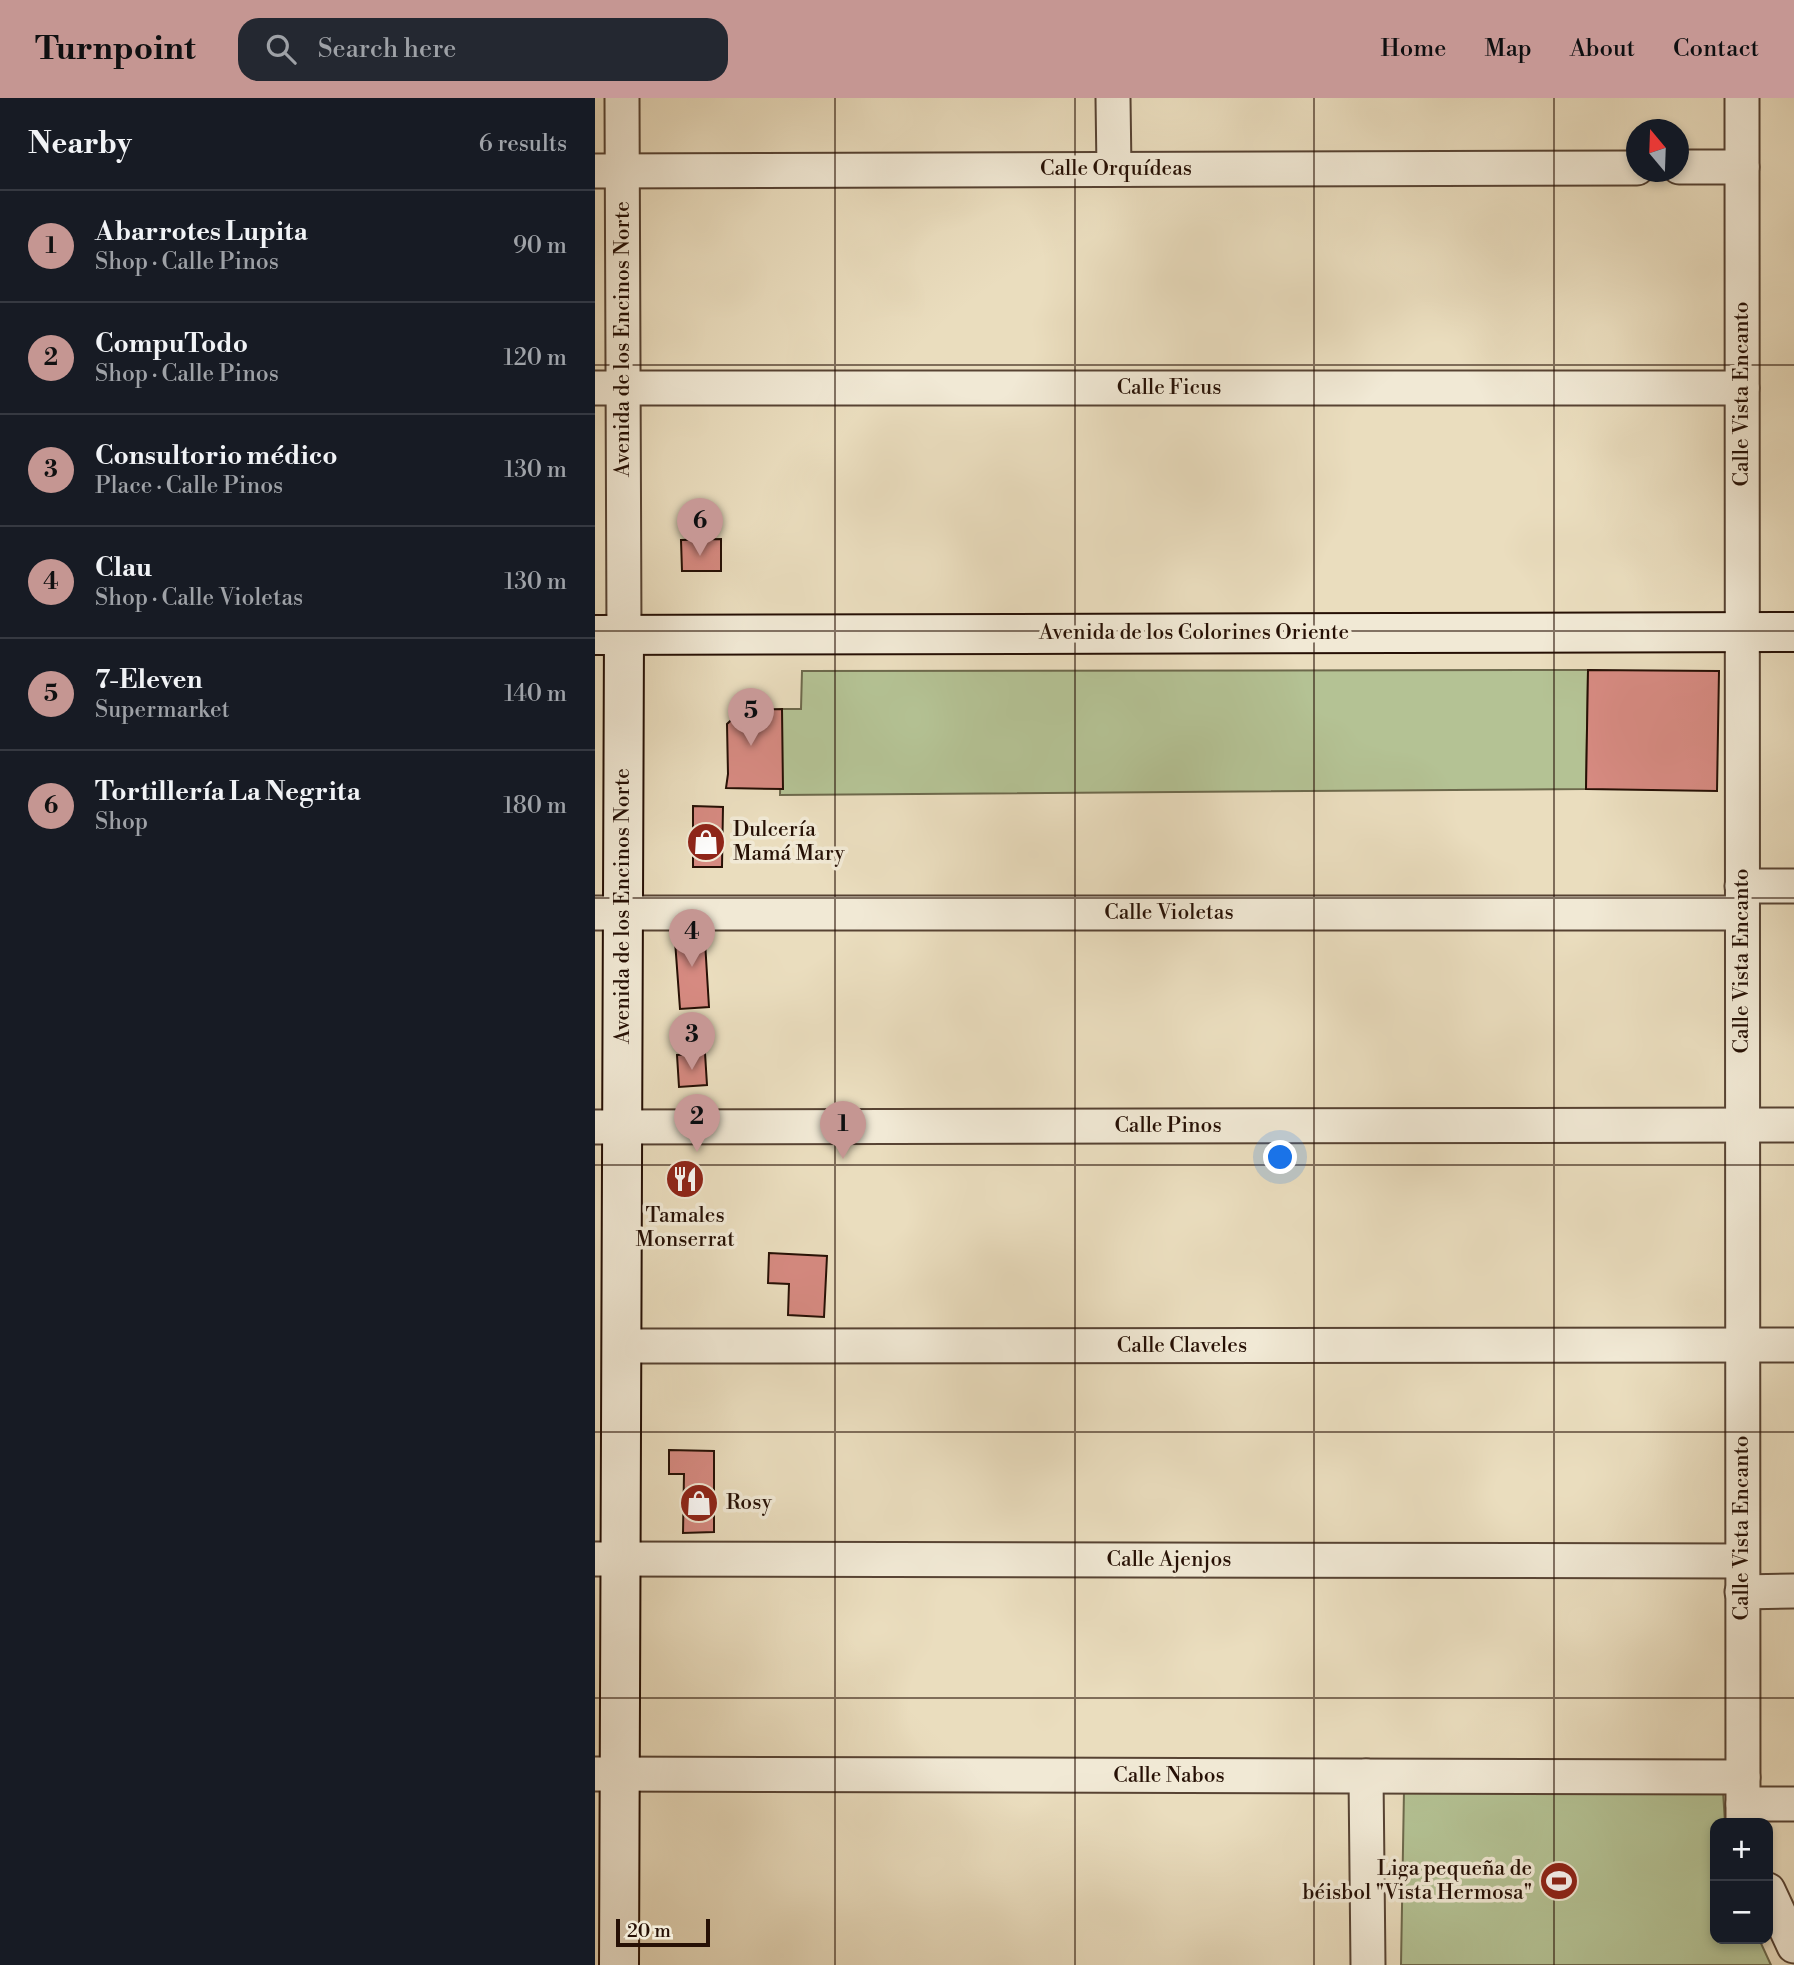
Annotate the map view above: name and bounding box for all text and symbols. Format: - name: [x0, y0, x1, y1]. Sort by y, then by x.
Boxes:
- search box: [238, 18, 728, 81]
- text: Turnpoint: [35, 29, 196, 70]
- icon: search: [262, 30, 300, 68]
- text: Search here: [318, 33, 456, 65]
- text: Home: [1381, 34, 1446, 64]
- text: Map: [1484, 34, 1532, 64]
- text: About: [1570, 34, 1635, 64]
- text: Contact: [1673, 34, 1759, 64]
- north arrow: [1626, 119, 1689, 182]
- text: Nearby: [28, 125, 132, 163]
- text: 6 results: [479, 130, 567, 158]
- street label: Calle Orquídeas: [1040, 156, 1192, 182]
- street label: Avenida de los Encinos Norte: [610, 201, 636, 478]
- text: Abarrotes Lupita: [95, 216, 308, 248]
- text: 1: [45, 232, 57, 260]
- text: 90 m: [513, 232, 567, 260]
- text: Shop · Calle Pinos: [95, 248, 279, 276]
- street label: Calle Vista Encanto: [1729, 301, 1755, 487]
- text: CompuTodo: [95, 328, 248, 360]
- text: 2: [44, 344, 58, 372]
- text: 120 m: [503, 344, 567, 372]
- text: Shop · Calle Pinos: [95, 360, 279, 388]
- street label: Calle Ficus: [1117, 375, 1221, 401]
- text: Consultorio médico: [95, 440, 338, 472]
- text: 3: [44, 456, 58, 484]
- text: 130 m: [504, 456, 567, 484]
- text: Place · Calle Pinos: [95, 472, 283, 500]
- pin: 6: [677, 498, 723, 556]
- text: Clau: [95, 552, 152, 584]
- text: 4: [43, 568, 59, 596]
- text: 130 m: [504, 568, 567, 596]
- text: Shop · Calle Violetas: [95, 584, 303, 612]
- street label: Avenida de los Colorines Oriente: [1038, 620, 1349, 646]
- text: 7-Eleven: [95, 664, 202, 696]
- text: 5: [44, 680, 58, 708]
- text: 140 m: [504, 680, 567, 708]
- pin: 5: [728, 688, 774, 746]
- text: Supermarket: [95, 696, 230, 724]
- street label: Avenida de los Encinos Norte: [610, 768, 636, 1045]
- text: Tortillería La Negrita: [95, 776, 361, 808]
- text: 6: [44, 792, 58, 820]
- text: 180 m: [503, 792, 567, 820]
- text: Shop: [95, 808, 148, 836]
- place label: Dulcería Mamá Mary: [733, 817, 846, 867]
- shop icon: Dulcería Mamá Mary: [685, 821, 727, 863]
- street label: Calle Vista Encanto: [1729, 868, 1755, 1054]
- street label: Calle Violetas: [1104, 900, 1234, 926]
- pin: 4: [669, 909, 715, 967]
- pin: 3: [669, 1012, 715, 1070]
- pin: 2: [674, 1094, 720, 1152]
- pin: 1: [820, 1101, 866, 1159]
- street label: Calle Pinos: [1114, 1113, 1222, 1139]
- your location: [1263, 1140, 1297, 1174]
- restaurant icon: Tamales Monserrat: [664, 1158, 706, 1200]
- place label: Tamales Monserrat: [635, 1203, 735, 1253]
- street label: Calle Claveles: [1117, 1333, 1247, 1359]
- street label: Calle Vista Encanto: [1729, 1435, 1755, 1621]
- shop icon: Rosy: [678, 1482, 720, 1524]
- place label: Rosy: [726, 1490, 773, 1516]
- street label: Calle Ajenjos: [1107, 1547, 1231, 1573]
- street label: Calle Nabos: [1113, 1763, 1225, 1789]
- map controls: [1710, 1818, 1773, 1944]
- button: +: [1710, 1818, 1773, 1881]
- place label: Liga pequeña de béisbol "Vista Hermosa": [1303, 1856, 1532, 1906]
- sports icon: Liga pequeña de béisbol "Vista Hermosa": [1538, 1860, 1580, 1902]
- button: −: [1710, 1881, 1773, 1944]
- scale bar: [616, 1916, 711, 1948]
- text: 20 m: [627, 1919, 671, 1943]

